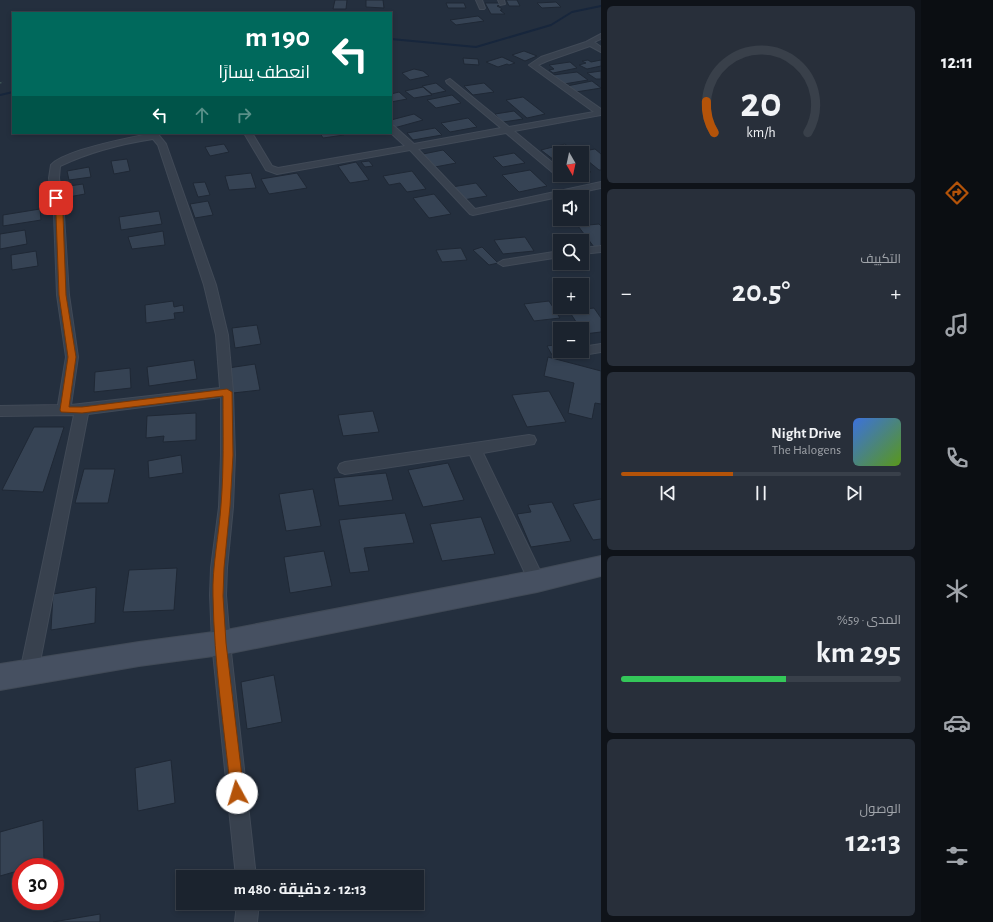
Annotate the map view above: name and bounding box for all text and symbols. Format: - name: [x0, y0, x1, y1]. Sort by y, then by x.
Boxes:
- text: 190 m: [245, 24, 310, 52]
- icon: left: [324, 28, 376, 80]
- text: 12:11: [941, 54, 973, 72]
- text: انعطف يسارًا: [218, 64, 310, 82]
- text: 20: [740, 82, 782, 123]
- icon: left: [149, 104, 171, 126]
- icon: ahead: [191, 104, 213, 126]
- icon: right: [233, 104, 255, 126]
- text: km/h: [746, 125, 776, 139]
- north arrow: [553, 146, 589, 182]
- map controls: [553, 146, 589, 358]
- icon: directions: [943, 179, 971, 207]
- pin: [39, 181, 73, 215]
- icon: arrive: [45, 187, 67, 209]
- button: sound: [553, 190, 589, 226]
- button: search: [553, 234, 589, 270]
- text: التكييف: [860, 253, 901, 266]
- text: 20.5°: [732, 277, 790, 307]
- button: +: [553, 278, 589, 314]
- text: −: [621, 282, 632, 304]
- text: +: [890, 282, 901, 304]
- icon: music: [943, 311, 971, 339]
- button: −: [553, 322, 589, 358]
- text: Night Drive: [771, 426, 841, 441]
- text: The Halogens: [772, 444, 841, 457]
- icon: phone: [943, 444, 971, 472]
- icon: previous: [657, 482, 679, 504]
- icon: pause: [750, 482, 772, 504]
- icon: next: [843, 482, 865, 504]
- icon: climate: [943, 577, 971, 605]
- text: المدى · 59%: [837, 614, 901, 627]
- text: 295 km: [816, 638, 901, 668]
- icon: car: [943, 709, 971, 737]
- position arrow: [216, 772, 258, 814]
- text: الوصول: [860, 803, 901, 816]
- text: 12:13: [845, 827, 901, 857]
- icon: filters: [943, 842, 971, 870]
- speed limit sign: 30: [12, 858, 64, 910]
- text: 12:13 · 2 دقيقة · 480 m: [234, 882, 366, 897]

